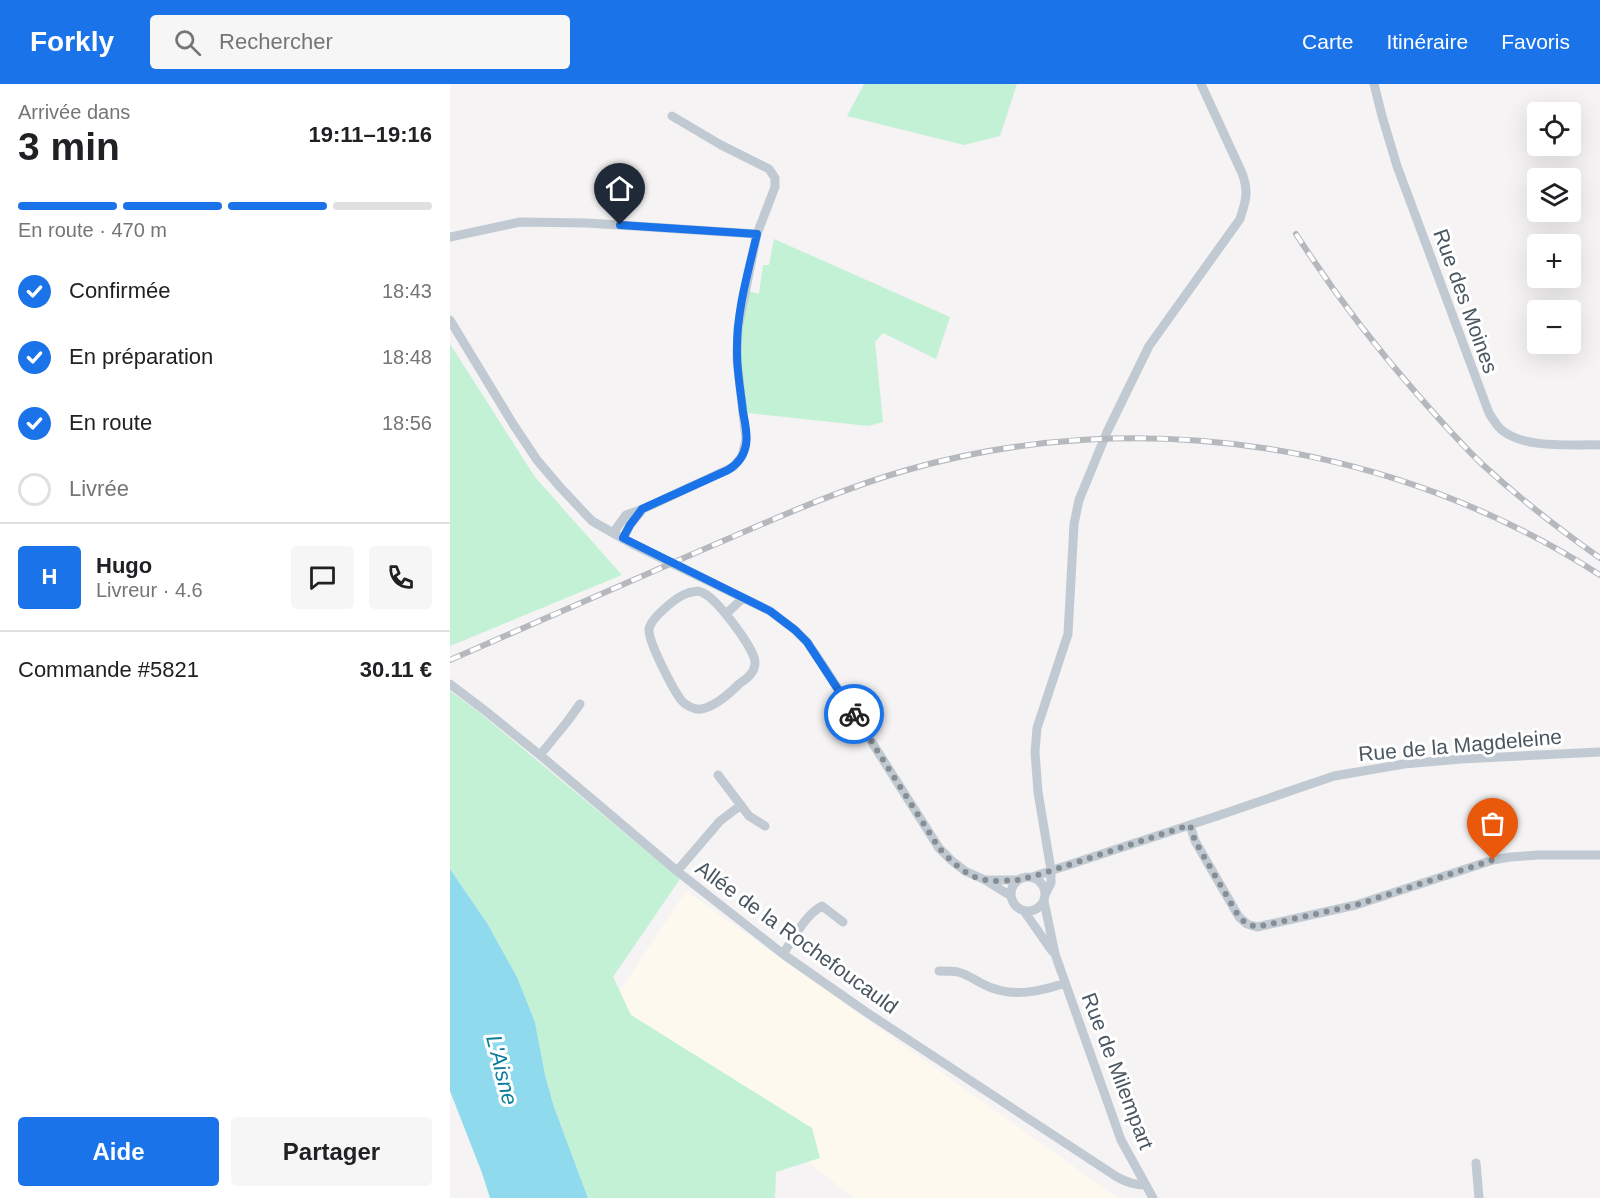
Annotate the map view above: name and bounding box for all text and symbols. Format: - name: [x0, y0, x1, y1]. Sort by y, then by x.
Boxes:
- search box: [150, 15, 570, 69]
- text: Forkly: [30, 26, 114, 57]
- icon: search: [171, 26, 204, 59]
- text: Rechercher: [219, 29, 333, 54]
- text: Carte: [1302, 30, 1353, 53]
- text: Itinéraire: [1386, 30, 1468, 53]
- text: Favoris: [1501, 30, 1570, 53]
- text: Arrivée dans: [18, 101, 130, 123]
- map controls: [1527, 102, 1581, 354]
- button: locate: [1527, 102, 1581, 156]
- text: 19:11–19:16: [308, 122, 432, 147]
- text: 3 min: [18, 125, 120, 168]
- pin: [594, 163, 645, 225]
- button: layers: [1527, 168, 1581, 222]
- icon: home: [603, 172, 636, 205]
- text: En route · 470 m: [18, 219, 167, 241]
- street label: Rue des Moines: [1429, 226, 1503, 376]
- button: +: [1527, 234, 1581, 288]
- icon: check: [18, 275, 51, 308]
- text: Confirmée: [69, 278, 170, 303]
- text: 18:43: [382, 280, 432, 302]
- button: −: [1527, 300, 1581, 354]
- icon: check: [18, 341, 51, 374]
- text: En préparation: [69, 344, 213, 369]
- text: 18:48: [382, 346, 432, 368]
- icon: check: [18, 407, 51, 440]
- text: En route: [69, 410, 152, 435]
- text: 18:56: [382, 412, 432, 434]
- text: Livrée: [69, 476, 129, 501]
- button: chat: [291, 546, 354, 609]
- button: phone: [369, 546, 432, 609]
- text: Hugo: [96, 553, 152, 578]
- text: H: [42, 564, 57, 589]
- text: Livreur · 4.6: [96, 579, 203, 601]
- text: Commande #5821: [18, 657, 199, 682]
- text: 30.11 €: [360, 657, 432, 682]
- courier: [824, 684, 884, 744]
- icon: bike: [838, 698, 871, 731]
- street label: Rue de la Magdeleine: [1357, 725, 1563, 765]
- pin: [1467, 798, 1518, 860]
- icon: bag: [1476, 807, 1509, 840]
- street label: Allée de la Rochefoucauld: [692, 856, 902, 1018]
- street label: Rue de Milempart: [1078, 990, 1158, 1153]
- water label: L'Aisne: [481, 1032, 523, 1108]
- button: Aide: [18, 1117, 219, 1186]
- button: Partager: [231, 1117, 432, 1186]

